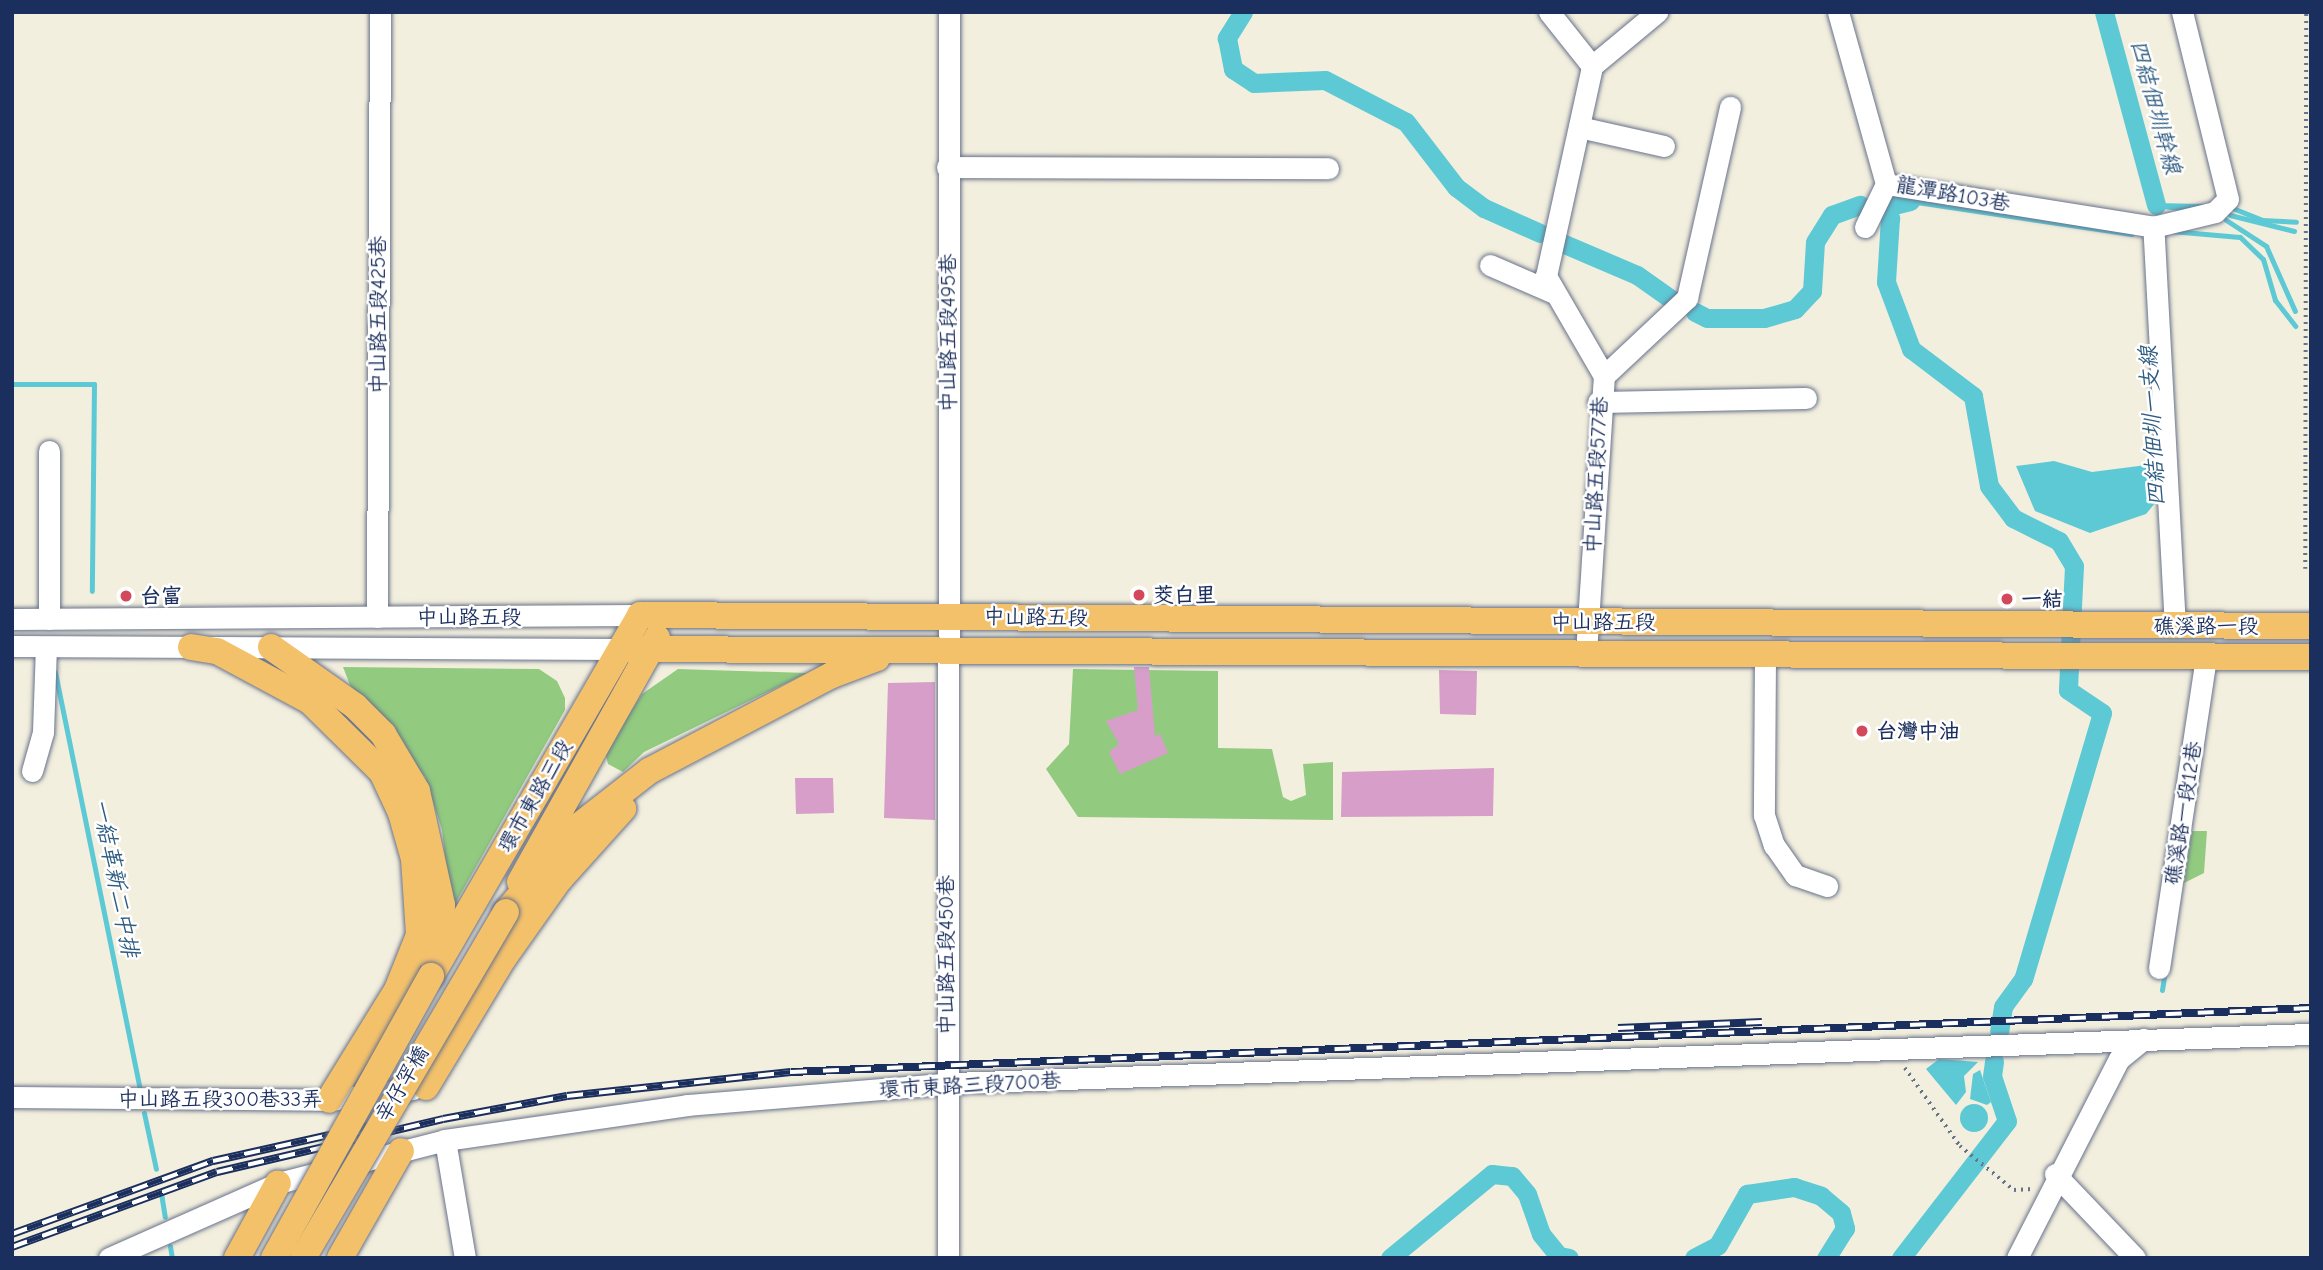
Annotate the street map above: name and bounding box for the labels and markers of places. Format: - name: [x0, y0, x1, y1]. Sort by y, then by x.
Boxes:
- place label: 茭白里: [1153, 582, 1216, 608]
- place label: 台富: [140, 583, 182, 609]
- place label: 一結: [2021, 586, 2063, 612]
- marker: 茭白里: [1131, 587, 1147, 603]
- marker: 台富: [118, 588, 134, 604]
- marker: 一結: [1999, 591, 2015, 607]
- place label: 台灣中油: [1876, 718, 1960, 744]
- marker: 台灣中油: [1854, 723, 1870, 739]

